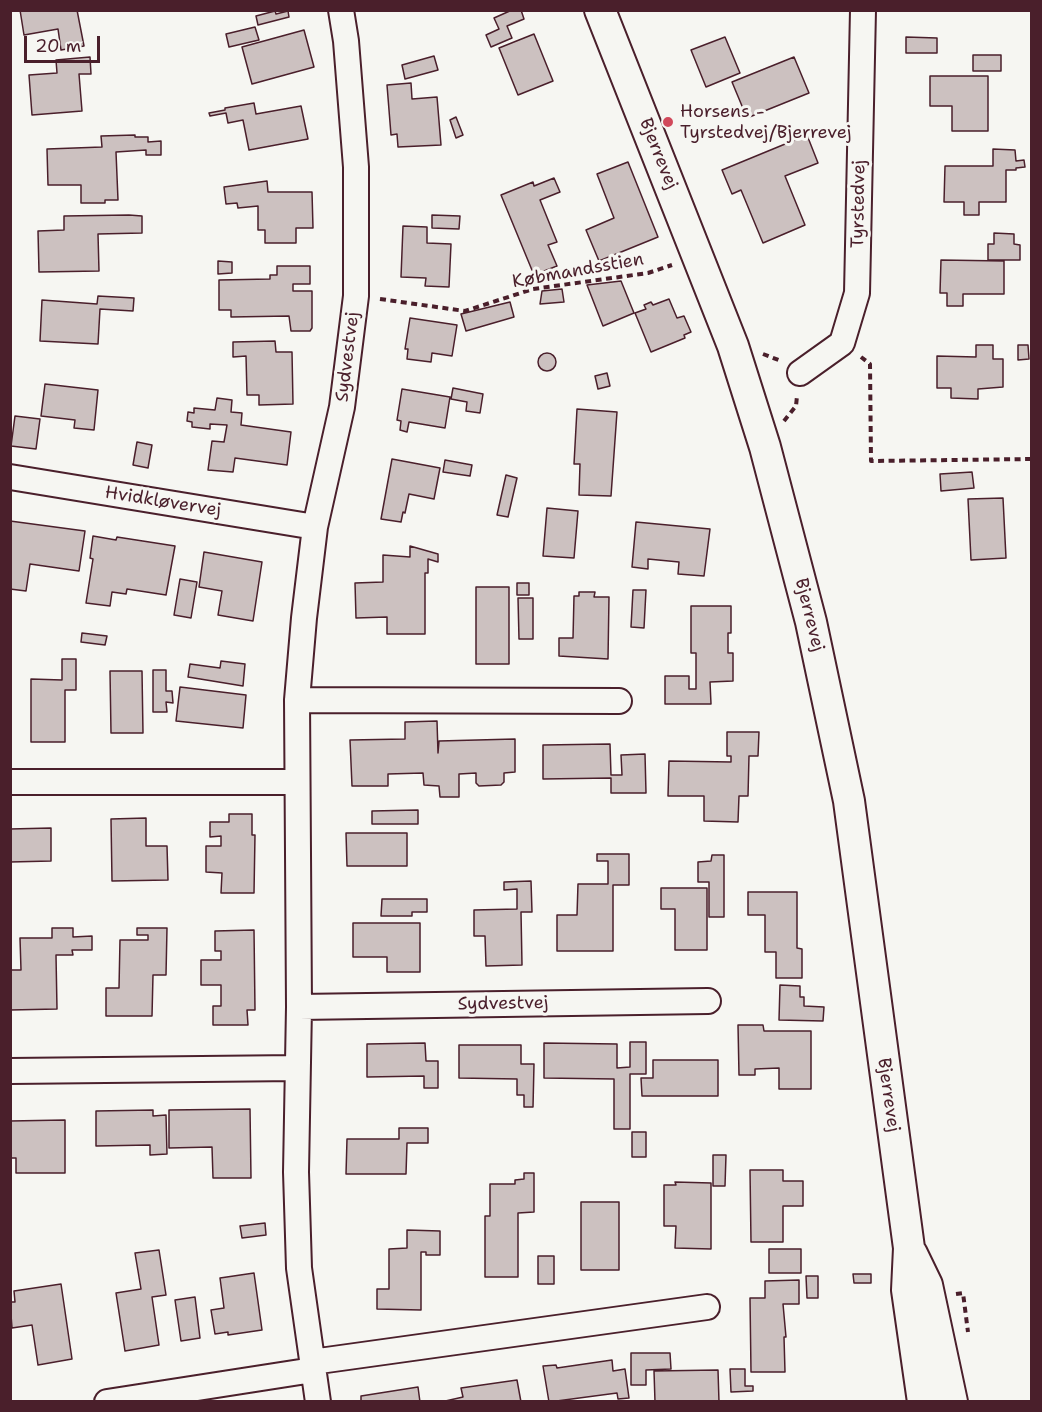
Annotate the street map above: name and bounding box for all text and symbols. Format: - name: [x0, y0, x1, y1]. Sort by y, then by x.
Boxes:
- scale bar: [27, 24, 104, 62]
- text: 20 m: [35, 34, 81, 58]
- place label: Horsens - Tyrstedvej/Bjerrevej: [680, 101, 851, 144]
- street label: Bjerrevej: [634, 115, 682, 193]
- marker: Horsens - Tyrstedvej/Bjerrevej: [661, 115, 675, 129]
- street label: Tyrstedvej: [847, 160, 871, 248]
- street label: Købmandsstien: [511, 249, 645, 293]
- street label: Sydvestvej: [332, 311, 364, 403]
- street label: Hvidkløvervej: [103, 482, 223, 522]
- street label: Bjerrevej: [789, 576, 829, 654]
- street label: Sydvestvej: [457, 992, 549, 1016]
- street label: Bjerrevej: [872, 1056, 904, 1134]

